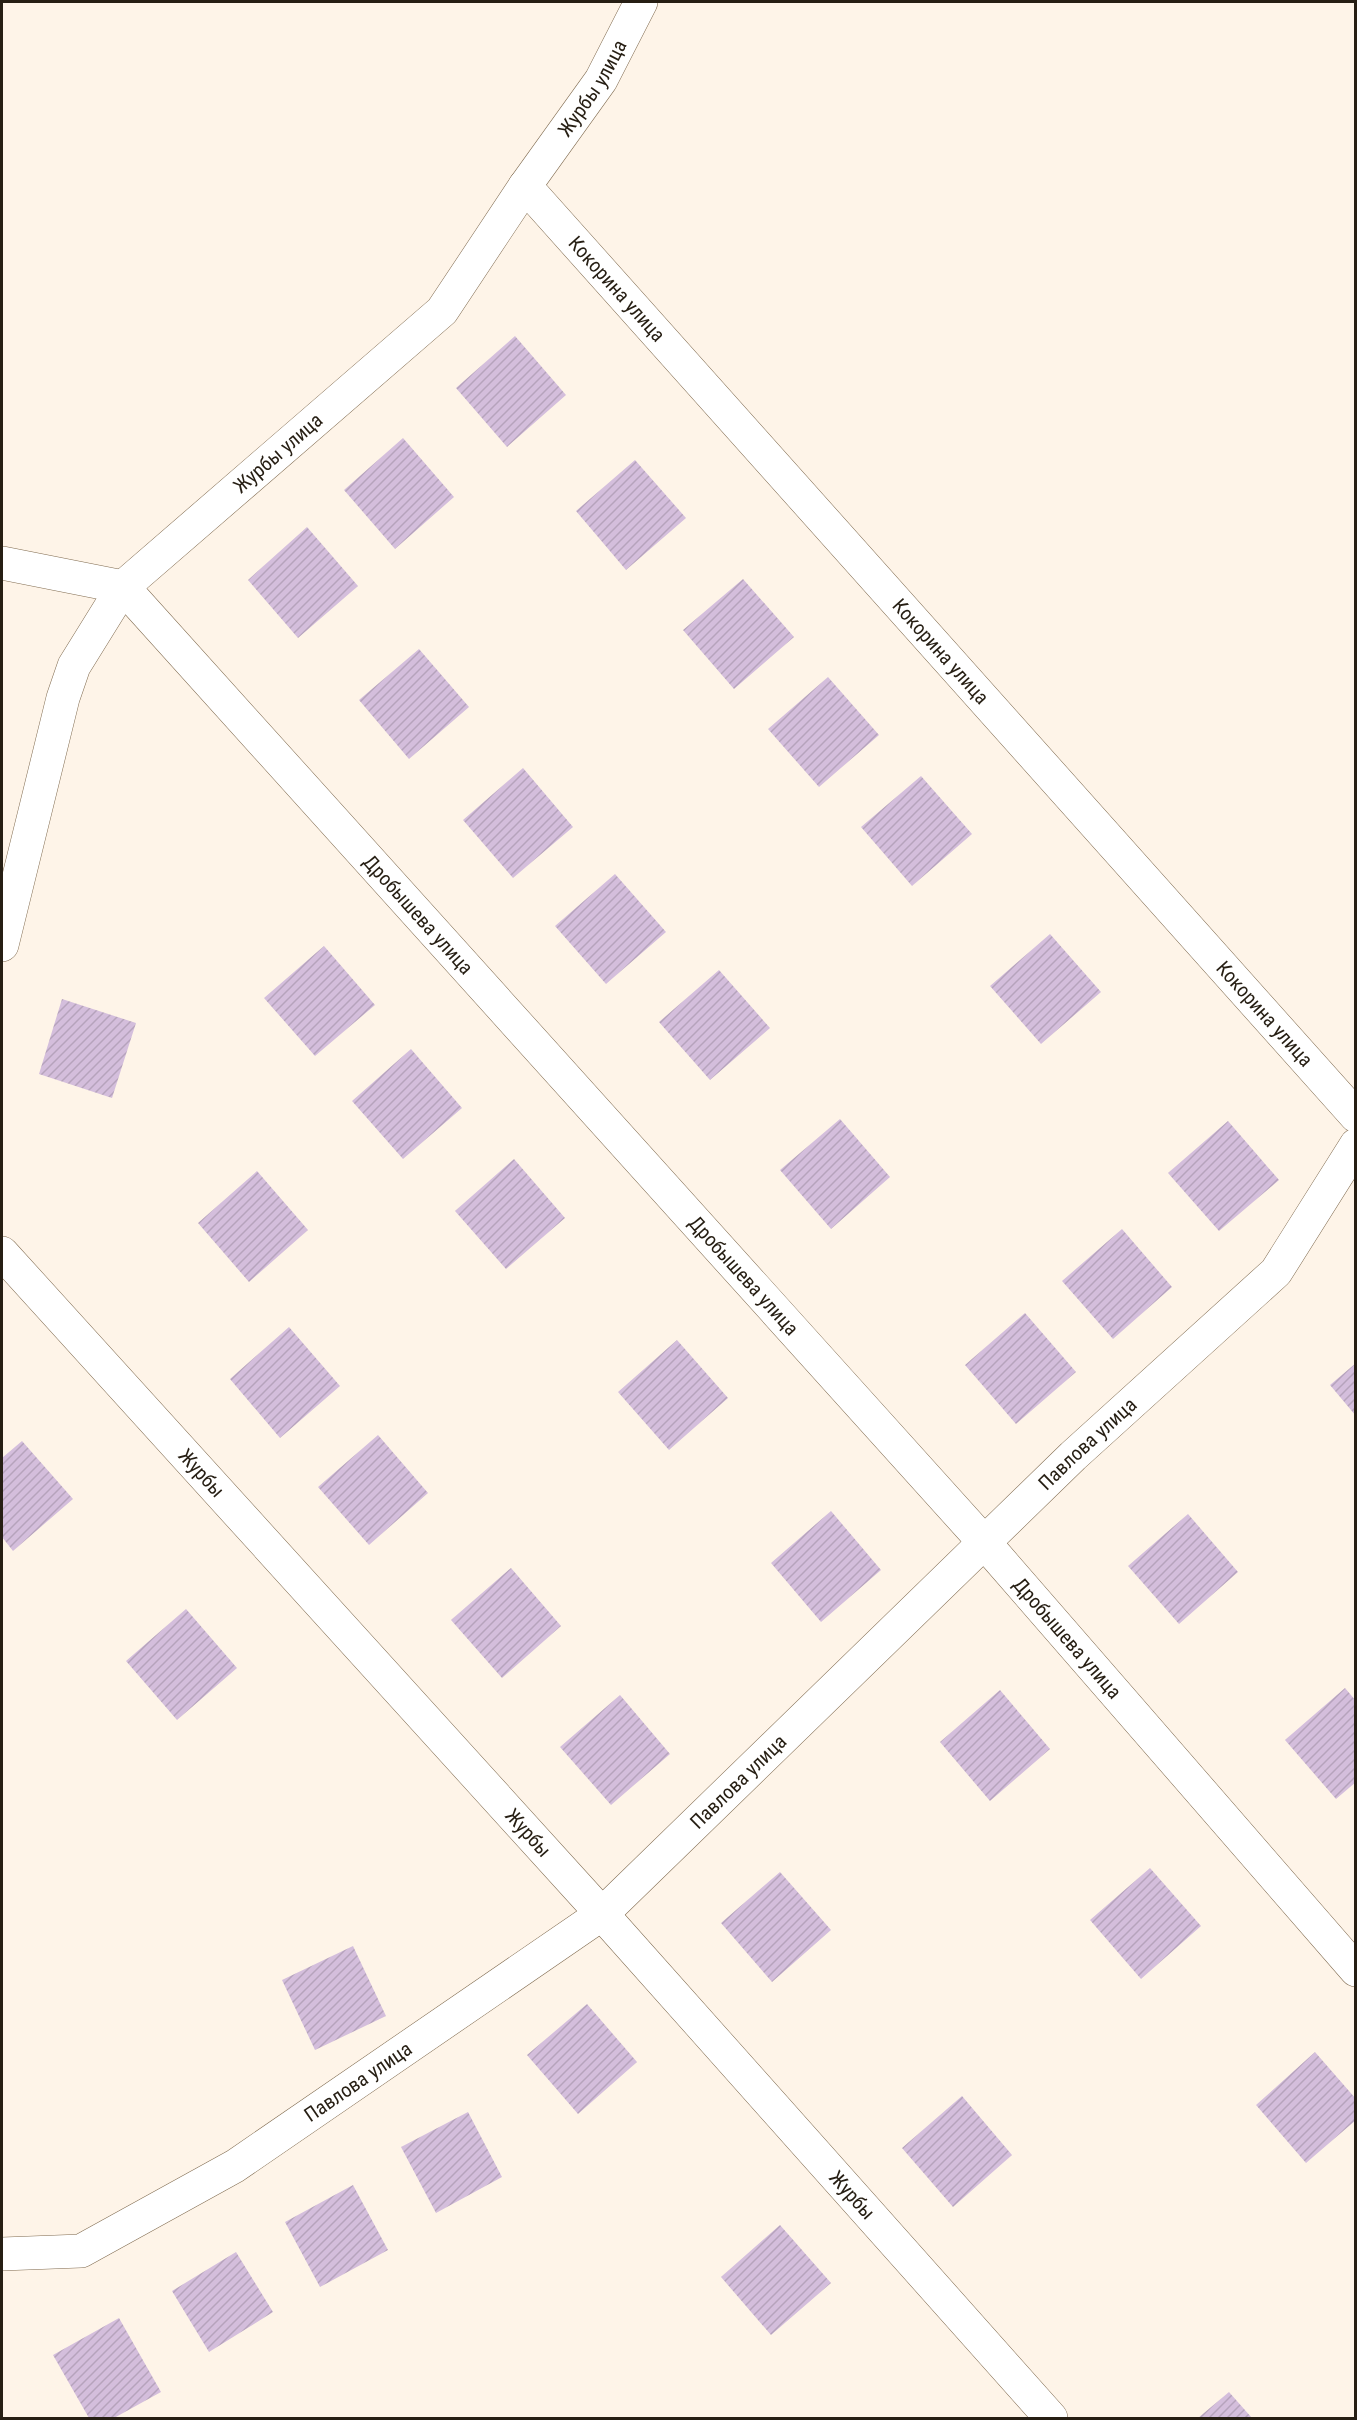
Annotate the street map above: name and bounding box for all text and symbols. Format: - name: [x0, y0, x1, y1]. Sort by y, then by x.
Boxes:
- street label: Журбы улица: [552, 36, 632, 141]
- street label: Кокорина улица: [564, 231, 670, 347]
- street label: Журбы улица: [228, 408, 327, 498]
- street label: Кокорина улица: [887, 594, 994, 709]
- street label: Дробышева улица: [358, 850, 478, 979]
- street label: Кокорина улица: [1211, 956, 1318, 1071]
- street label: Дробышева улица: [684, 1211, 804, 1340]
- street label: Павлова улица: [1033, 1392, 1141, 1495]
- street label: Журбы: [174, 1444, 230, 1502]
- street label: Дробышева улица: [1008, 1573, 1127, 1703]
- street label: Павлова улица: [685, 1729, 791, 1834]
- street label: Журбы: [500, 1804, 556, 1862]
- street label: Павлова улица: [300, 2036, 416, 2127]
- street label: Журбы: [824, 2166, 880, 2224]

